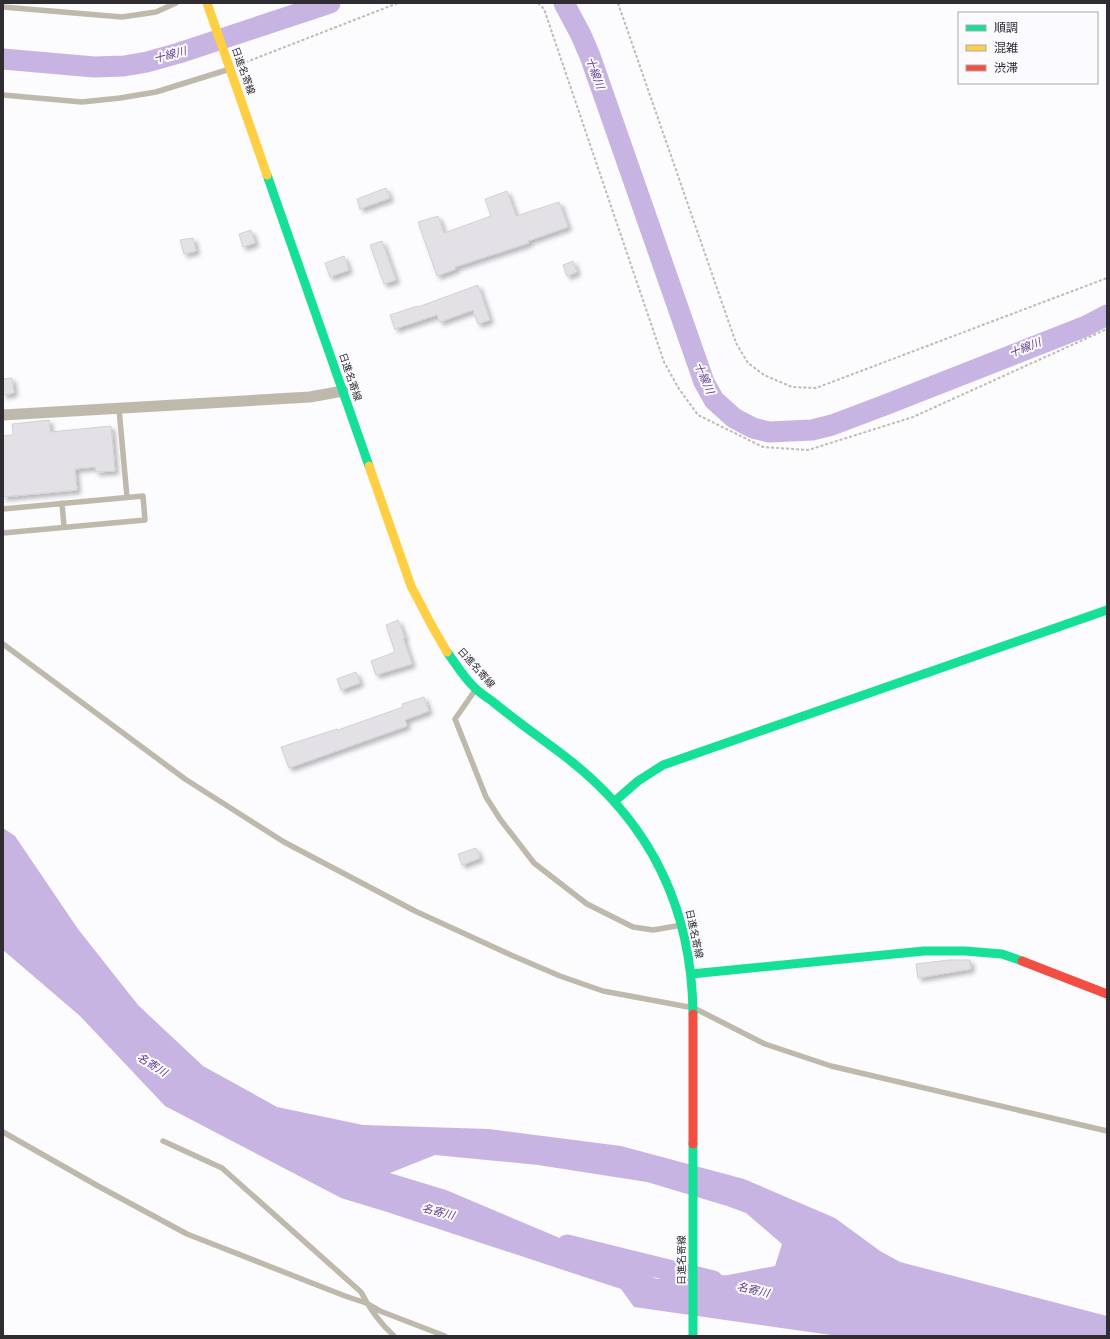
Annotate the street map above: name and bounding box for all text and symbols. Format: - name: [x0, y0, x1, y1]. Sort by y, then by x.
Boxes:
- legend: [958, 12, 1098, 84]
- text: 順調: [994, 20, 1018, 36]
- text: 混雑: [994, 40, 1018, 56]
- water label: 十線川: [152, 43, 189, 67]
- street label: 日進名寄線: [228, 45, 258, 97]
- water label: 十線川: [582, 55, 608, 92]
- text: 渋滞: [994, 60, 1018, 76]
- water label: 十線川: [1007, 334, 1044, 361]
- street label: 日進名寄線: [335, 351, 365, 403]
- water label: 十線川: [691, 360, 718, 397]
- street label: 日進名寄線: [454, 645, 498, 691]
- street label: 日進名寄線: [682, 908, 706, 960]
- water label: 名寄川: [134, 1050, 171, 1081]
- water label: 名寄川: [420, 1200, 457, 1224]
- street label: 日進名寄線: [675, 1235, 689, 1285]
- water label: 名寄川: [735, 1279, 772, 1301]

